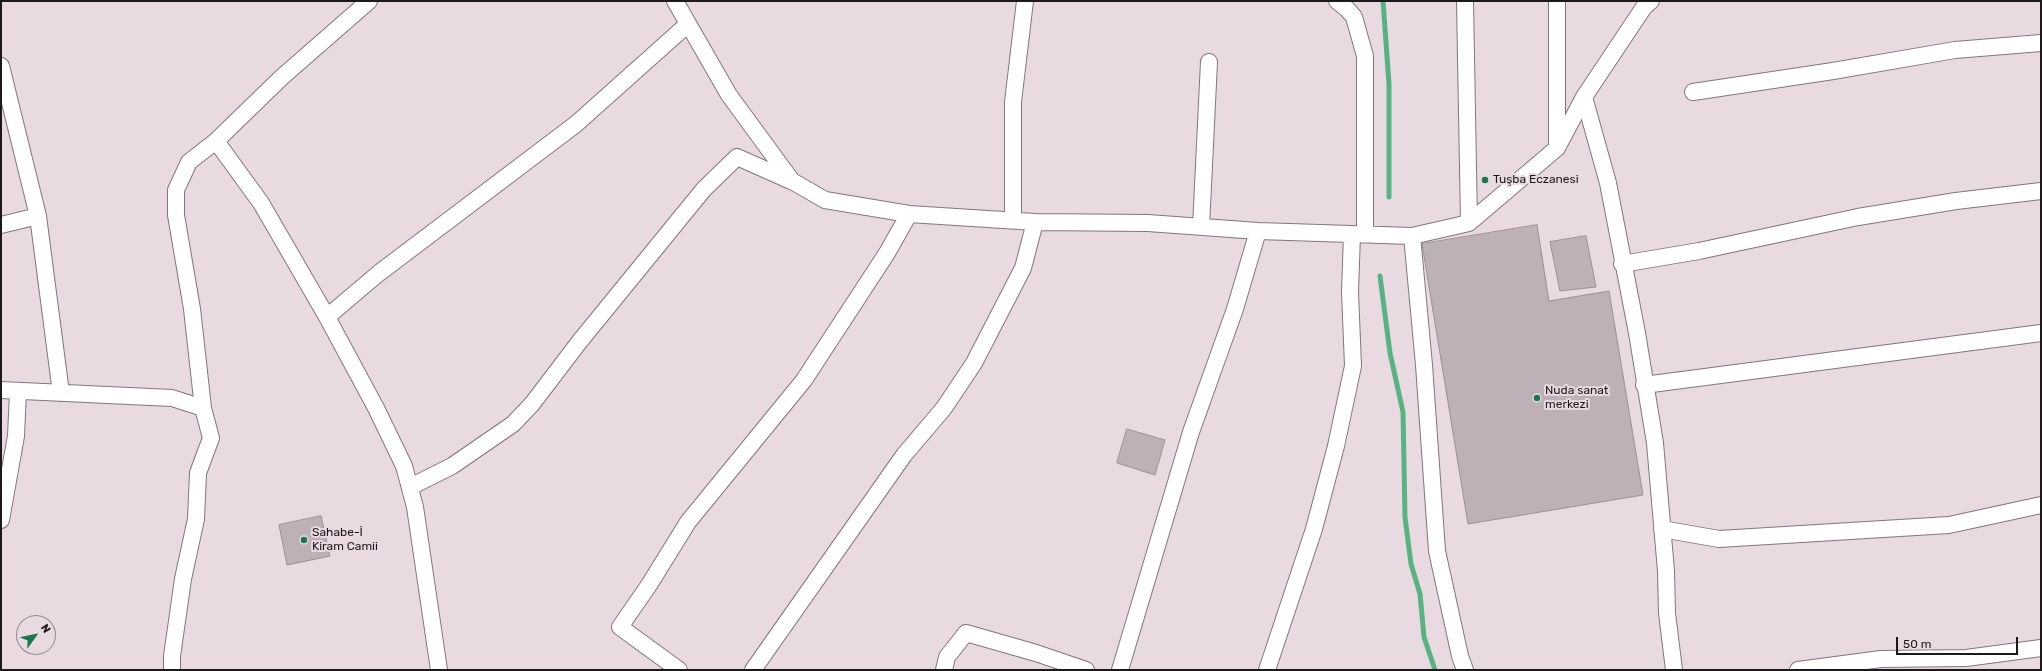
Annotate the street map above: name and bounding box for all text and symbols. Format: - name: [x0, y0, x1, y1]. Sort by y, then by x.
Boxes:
- place label: Tuşba Eczanesi: [1493, 173, 1579, 187]
- marker: Tuşba Eczanesi: [1480, 175, 1490, 185]
- place label: Nuda sanat merkezi: [1545, 384, 1609, 412]
- marker: Nuda sanat merkezi: [1532, 393, 1542, 403]
- place label: Sahabe-İ Kiram Camii: [312, 526, 378, 554]
- marker: Sahabe-İ Kiram Camii: [299, 535, 309, 545]
- north arrow: [16, 615, 56, 655]
- text: N: [38, 622, 53, 636]
- scale bar: [1898, 629, 2020, 655]
- text: 50 m: [1903, 637, 1931, 651]

